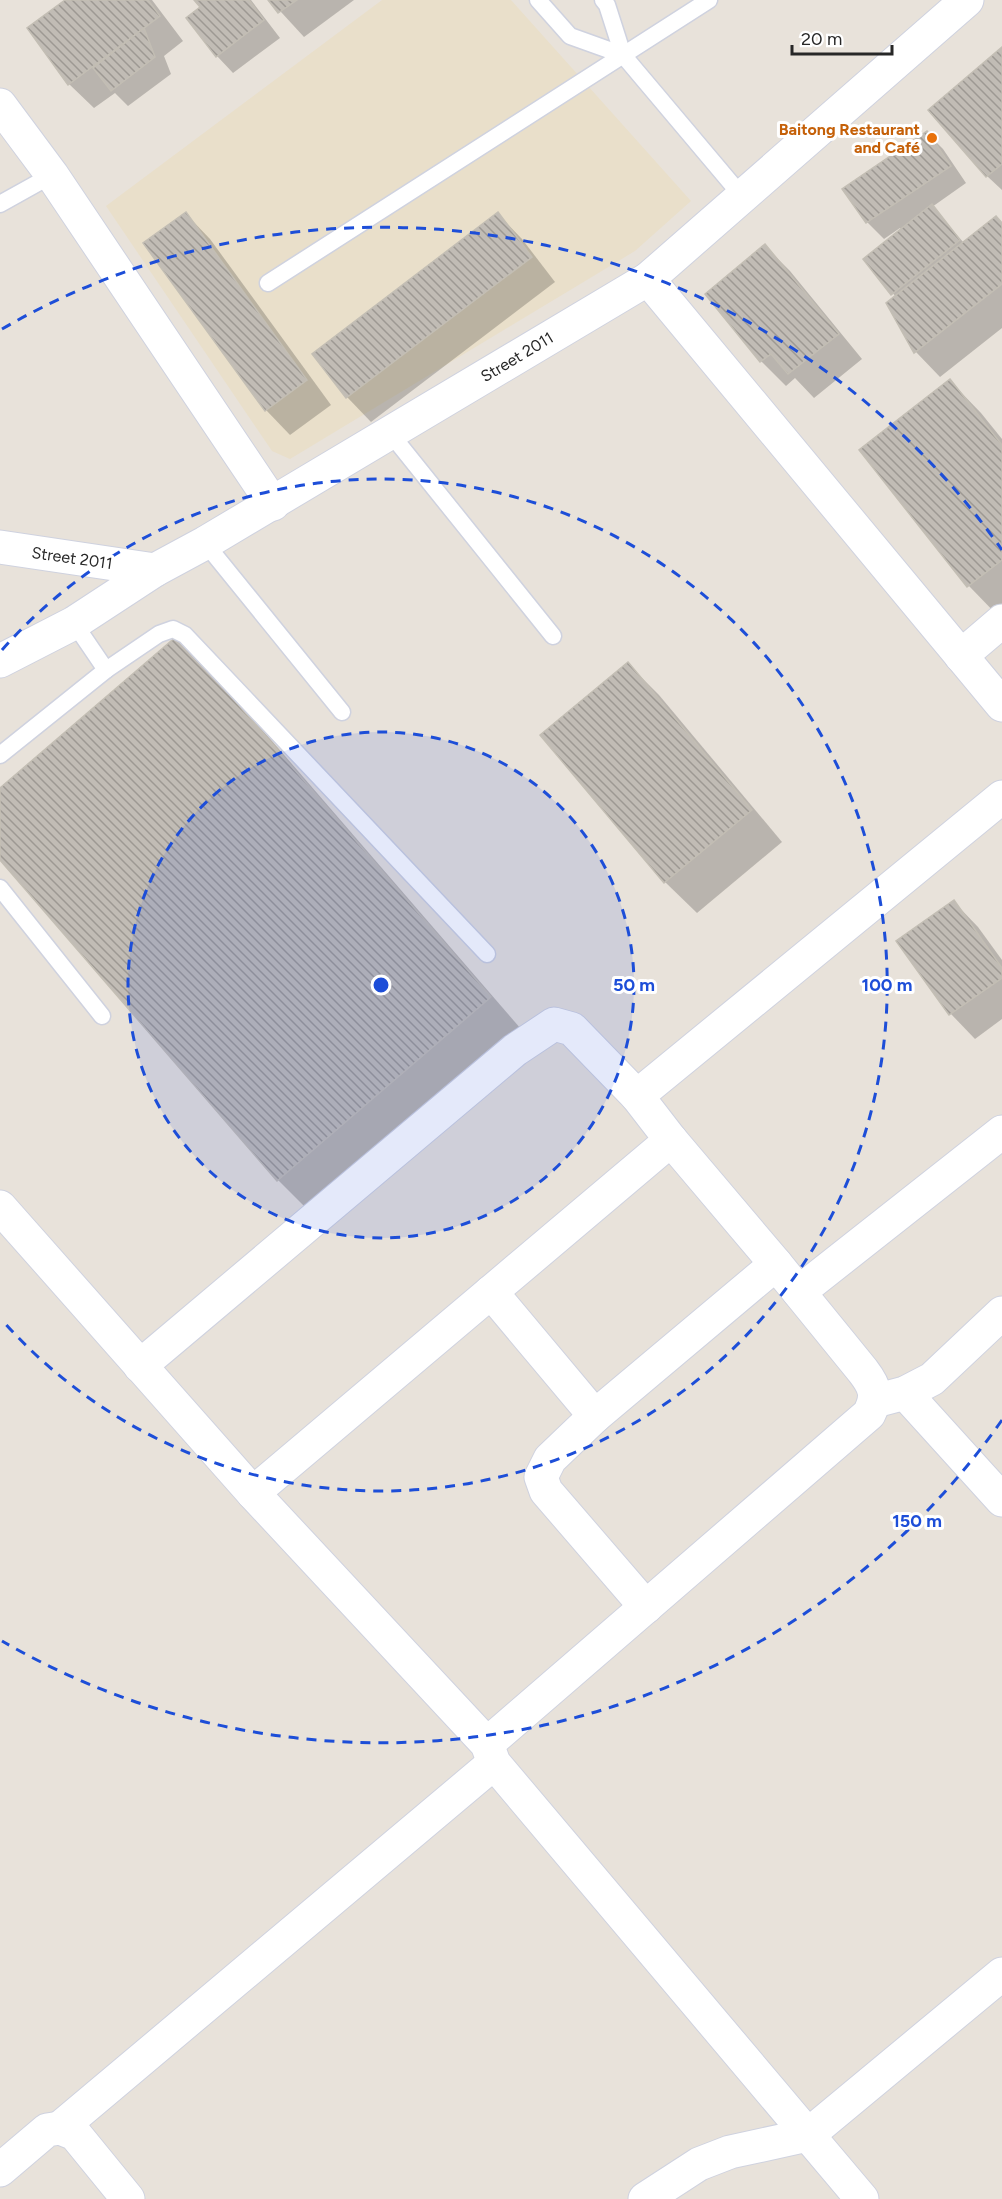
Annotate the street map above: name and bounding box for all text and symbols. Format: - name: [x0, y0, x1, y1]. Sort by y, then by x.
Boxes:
- scale bar: [792, 18, 892, 56]
- text: 20 m: [801, 28, 842, 50]
- place label: Baitong Restaurant and Café: [779, 120, 920, 157]
- marker: Baitong Restaurant and Café: [925, 131, 939, 145]
- street label: Street 2011: [477, 328, 557, 386]
- street label: Street 2011: [30, 543, 114, 573]
- text: 50 m: [613, 974, 655, 996]
- text: 100 m: [862, 974, 912, 996]
- centre of rings: [371, 975, 391, 995]
- text: 150 m: [892, 1510, 942, 1532]

